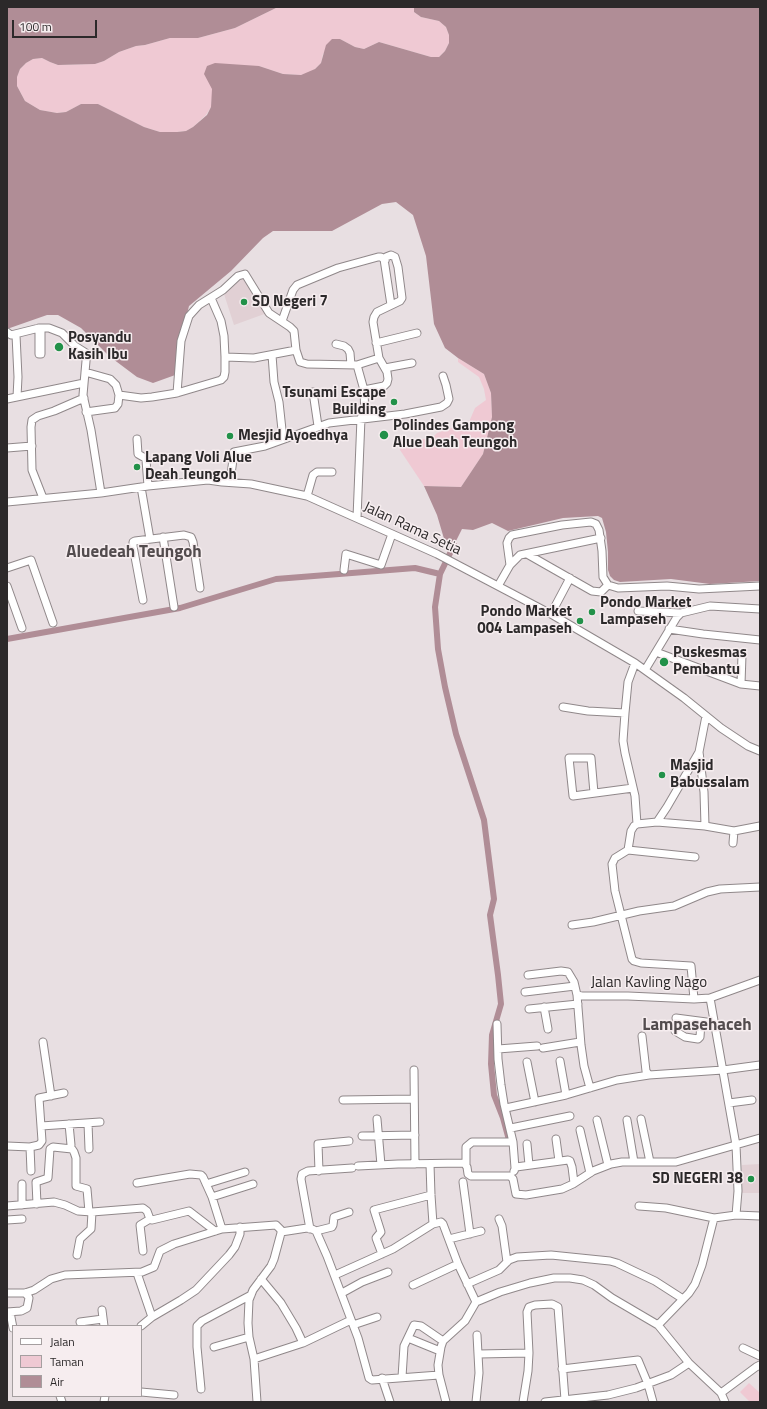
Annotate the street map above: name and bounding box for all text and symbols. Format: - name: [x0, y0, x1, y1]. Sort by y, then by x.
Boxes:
- scale bar: [14, 12, 99, 38]
- text: 100 m: [19, 17, 52, 36]
- place label: SD Negeri 7: [252, 293, 328, 311]
- marker: SD Negeri 7: [239, 297, 249, 307]
- place label: Posyandu Kasih Ibu: [68, 329, 132, 364]
- marker: Posyandu Kasih Ibu: [53, 341, 65, 353]
- place label: Tsunami Escape Building: [283, 384, 386, 419]
- marker: Tsunami Escape Building: [389, 397, 399, 407]
- place label: Polindes Gampong Alue Deah Teungoh: [393, 417, 517, 452]
- place label: Mesjid Ayoedhya: [238, 427, 348, 445]
- marker: Polindes Gampong Alue Deah Teungoh: [378, 429, 390, 441]
- marker: Mesjid Ayoedhya: [225, 431, 235, 441]
- place label: Lapang Voli Alue Deah Teungoh: [145, 449, 252, 484]
- marker: Lapang Voli Alue Deah Teungoh: [132, 462, 142, 472]
- street label: Jalan Rama Setia: [360, 498, 464, 560]
- district label: Aluedeah Teungoh: [66, 543, 202, 563]
- place label: Pondo Market Lampaseh: [600, 594, 691, 629]
- place label: Pondo Market 004 Lampaseh: [477, 603, 572, 638]
- marker: Pondo Market Lampaseh: [587, 607, 597, 617]
- marker: Pondo Market 004 Lampaseh: [575, 616, 585, 626]
- place label: Puskesmas Pembantu: [673, 644, 747, 679]
- marker: Puskesmas Pembantu: [658, 656, 670, 668]
- place label: Masjid Babussalam: [670, 757, 749, 792]
- marker: Masjid Babussalam: [657, 770, 667, 780]
- street label: Jalan Kavling Nago: [591, 974, 707, 992]
- district label: Lampasehaceh: [642, 1016, 752, 1036]
- place label: SD NEGERI 38: [652, 1170, 743, 1188]
- marker: SD NEGERI 38: [746, 1174, 756, 1184]
- legend: [12, 1325, 142, 1397]
- text: Jalan: [50, 1332, 75, 1351]
- text: Taman: [50, 1352, 84, 1371]
- text: Air: [50, 1372, 64, 1391]

